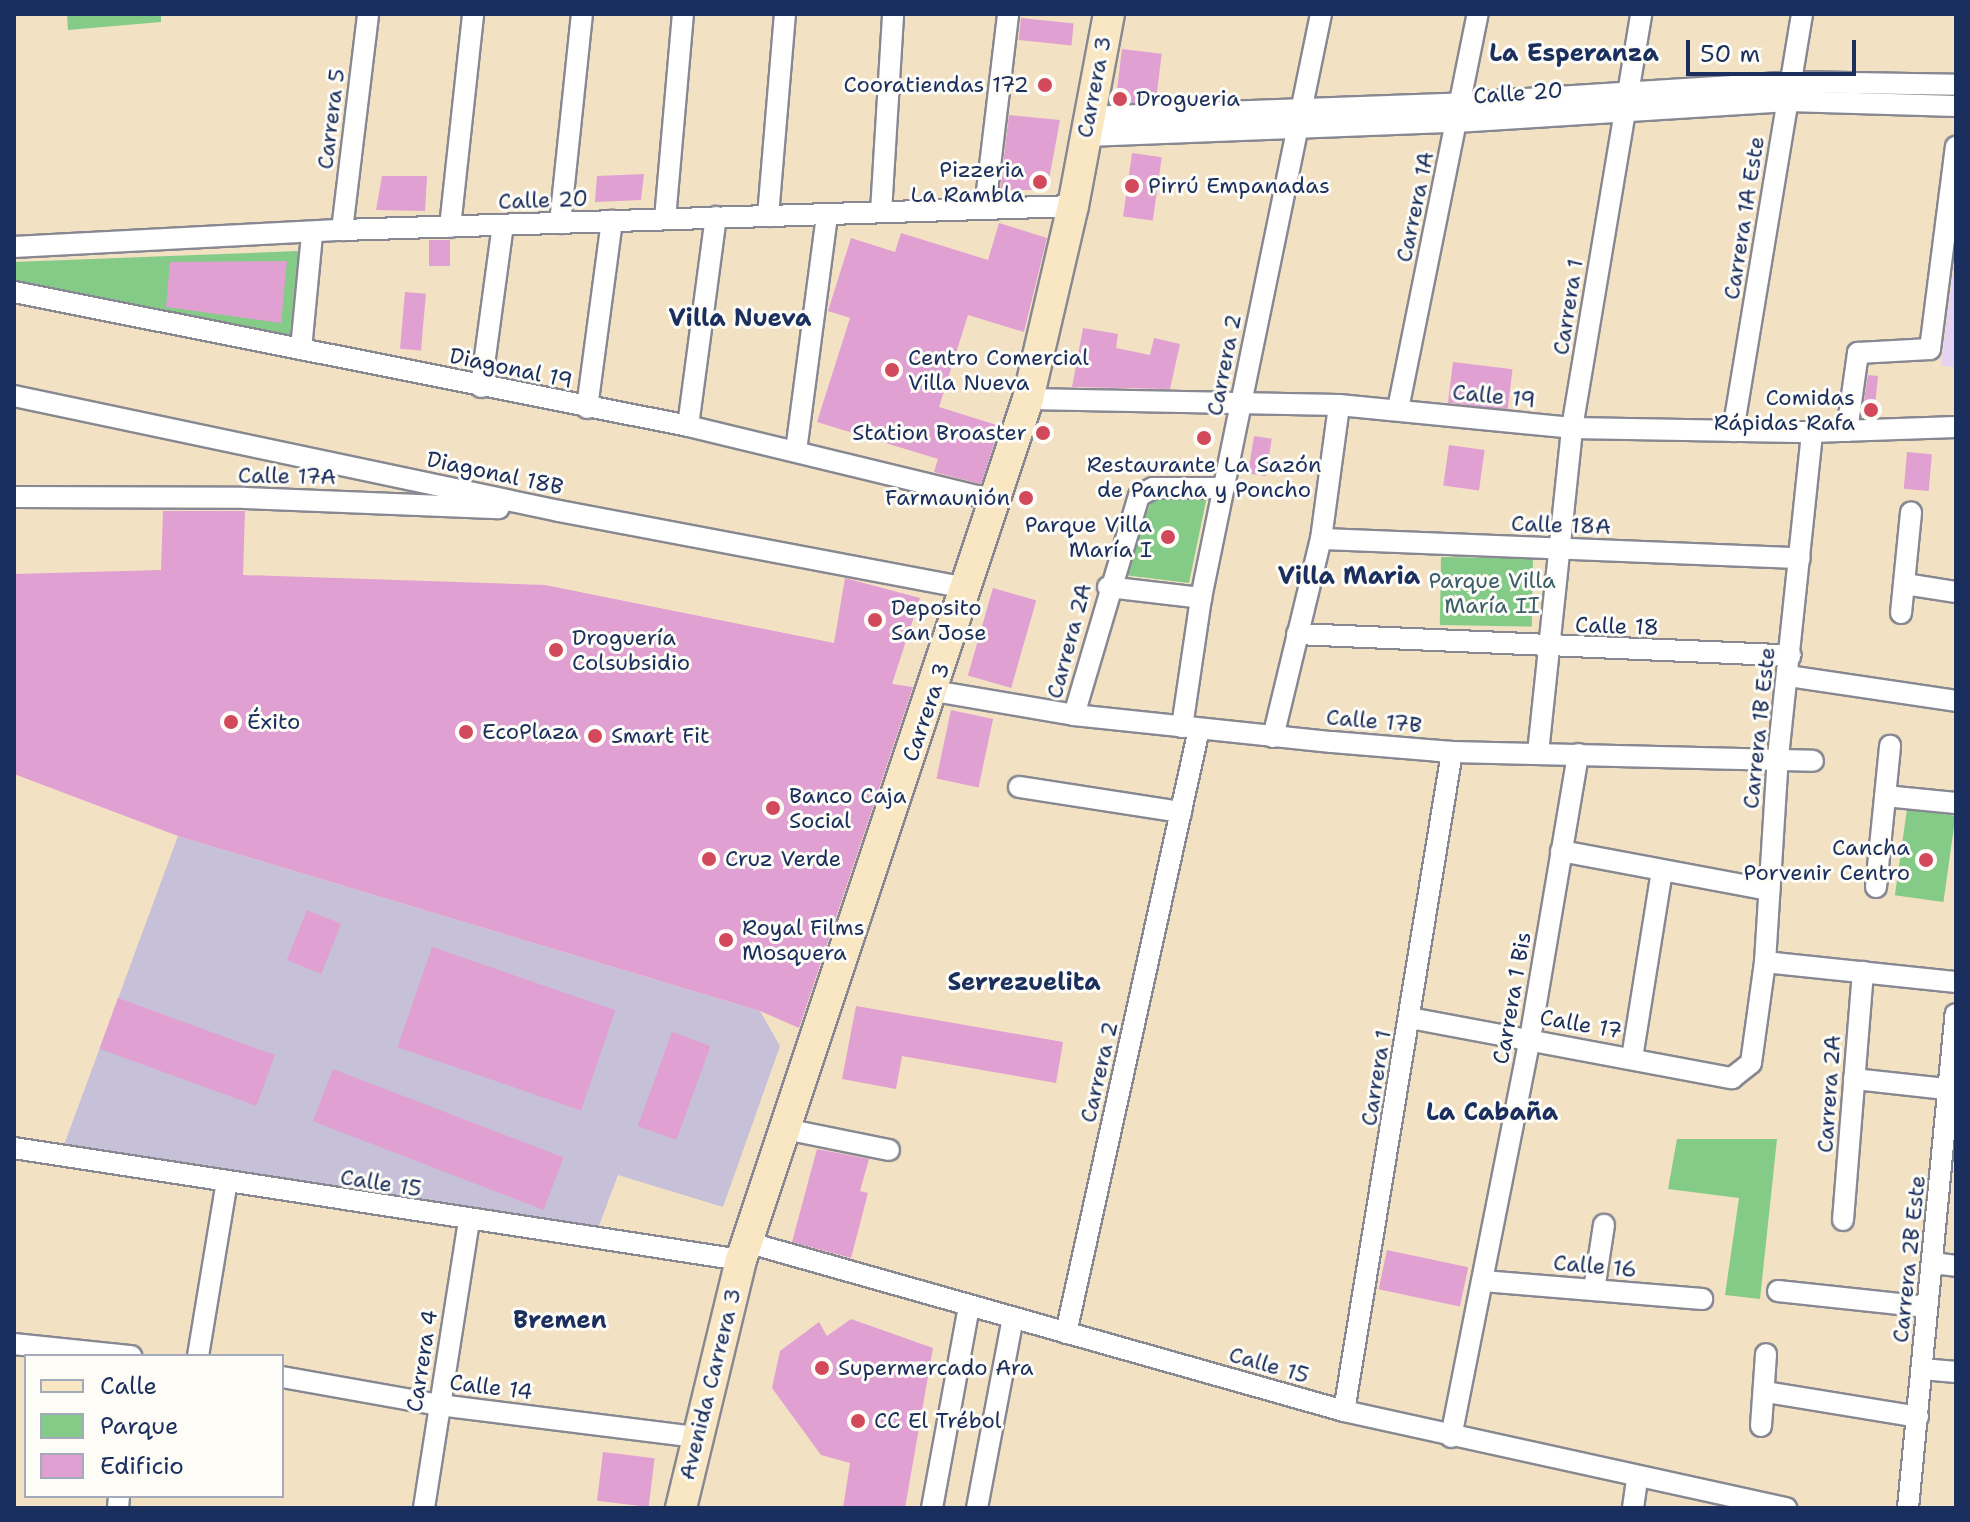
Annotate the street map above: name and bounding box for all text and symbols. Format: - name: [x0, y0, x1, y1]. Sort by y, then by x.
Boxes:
- scale bar: [1690, 24, 1860, 74]
- street label: Carrera 3: [1071, 34, 1117, 140]
- text: 50 m: [1700, 38, 1760, 70]
- district label: La Esperanza: [1489, 40, 1659, 68]
- street label: Carrera 5: [312, 67, 350, 171]
- place label: Cooratiendas 172: [843, 72, 1029, 98]
- marker: Cooratiendas 172: [1036, 76, 1054, 94]
- street label: Calle 20: [1472, 77, 1564, 109]
- place label: Drogueria: [1136, 86, 1240, 112]
- marker: Drogueria: [1111, 90, 1129, 108]
- street label: Carrera 1A Este: [1718, 135, 1770, 301]
- street label: Carrera 1A: [1390, 149, 1440, 265]
- place label: Pizzeria La Rambla: [911, 156, 1024, 208]
- marker: Pizzeria La Rambla: [1031, 173, 1049, 191]
- place label: Pirrú Empanadas: [1148, 173, 1330, 199]
- marker: Pirrú Empanadas: [1123, 177, 1141, 195]
- street label: Calle 20: [498, 185, 588, 215]
- street label: Carrera 1: [1547, 257, 1589, 357]
- district label: Villa Nueva: [669, 305, 811, 333]
- street label: Carrera 2: [1201, 312, 1247, 418]
- street label: Diagonal 19: [447, 342, 575, 394]
- place label: Centro Comercial Villa Nueva: [908, 344, 1089, 396]
- marker: Centro Comercial Villa Nueva: [883, 361, 901, 379]
- street label: Calle 19: [1451, 379, 1537, 413]
- place label: Comidas Rápidas Rafa: [1714, 384, 1855, 436]
- marker: Comidas Rápidas Rafa: [1862, 401, 1880, 419]
- place label: Station Broaster: [852, 420, 1027, 446]
- marker: Station Broaster: [1034, 424, 1052, 442]
- marker: Restaurante La Sazón de Pancha y Poncho: [1195, 429, 1213, 447]
- street label: Diagonal 18B: [424, 446, 566, 500]
- place label: Restaurante La Sazón de Pancha y Poncho: [1087, 451, 1321, 502]
- street label: Calle 17A: [238, 462, 336, 490]
- place label: Farmaunión: [885, 485, 1010, 511]
- marker: Farmaunión: [1017, 489, 1035, 507]
- street label: Calle 18A: [1511, 510, 1611, 540]
- place label: Parque Villa María I: [1025, 511, 1152, 562]
- marker: Parque Villa María I: [1159, 528, 1177, 546]
- district label: Villa Maria: [1278, 563, 1420, 591]
- park label: Parque Villa María II: [1428, 567, 1556, 618]
- street label: Carrera 2A: [1041, 581, 1097, 701]
- place label: Deposito San Jose: [891, 594, 987, 646]
- marker: Deposito San Jose: [866, 611, 884, 629]
- street label: Calle 18: [1575, 611, 1659, 641]
- place label: Droguería Colsubsidio: [572, 624, 690, 676]
- marker: Droguería Colsubsidio: [547, 641, 565, 659]
- street label: Carrera 1B Este: [1737, 646, 1781, 810]
- street label: Carrera 3: [897, 659, 955, 765]
- street label: Calle 17B: [1325, 704, 1423, 738]
- place label: Éxito: [247, 709, 300, 735]
- marker: Éxito: [222, 713, 240, 731]
- place label: EcoPlaza: [482, 719, 578, 745]
- marker: EcoPlaza: [457, 723, 475, 741]
- place label: Smart Fit: [611, 723, 710, 749]
- marker: Smart Fit: [586, 727, 604, 745]
- place label: Banco Caja Social: [789, 782, 906, 834]
- marker: Banco Caja Social: [764, 799, 782, 817]
- place label: Cancha Porvenir Centro: [1743, 834, 1910, 886]
- place label: Cruz Verde: [725, 846, 841, 872]
- marker: Cruz Verde: [700, 850, 718, 868]
- marker: Cancha Porvenir Centro: [1917, 851, 1935, 869]
- place label: Royal Films Mosquera: [742, 914, 865, 966]
- street label: Carrera 1 Bis: [1487, 930, 1537, 1066]
- marker: Royal Films Mosquera: [717, 931, 735, 949]
- district label: Serrezuelita: [947, 969, 1101, 997]
- street label: Calle 17: [1538, 1004, 1624, 1044]
- street label: Carrera 2: [1075, 1019, 1123, 1125]
- street label: Carrera 1: [1355, 1028, 1397, 1128]
- street label: Carrera 2A: [1812, 1034, 1846, 1154]
- district label: La Cabaña: [1426, 1099, 1558, 1127]
- street label: Calle 15: [338, 1164, 424, 1202]
- street label: Carrera 2B Este: [1887, 1174, 1931, 1344]
- street label: Calle 16: [1552, 1249, 1638, 1283]
- street label: Avenida Carrera 3: [673, 1285, 747, 1483]
- district label: Bremen: [513, 1307, 607, 1335]
- street label: Carrera 4: [401, 1308, 443, 1414]
- street label: Calle 15: [1226, 1341, 1312, 1389]
- legend: [24, 1354, 284, 1498]
- place label: Supermercado Ara: [838, 1355, 1033, 1381]
- marker: Supermercado Ara: [813, 1359, 831, 1377]
- street label: Calle 14: [448, 1369, 534, 1405]
- text: Calle: [100, 1370, 157, 1402]
- place label: CC El Trébol: [874, 1408, 1001, 1434]
- text: Parque: [100, 1410, 179, 1442]
- marker: CC El Trébol: [849, 1412, 867, 1430]
- text: Edificio: [100, 1450, 184, 1482]

